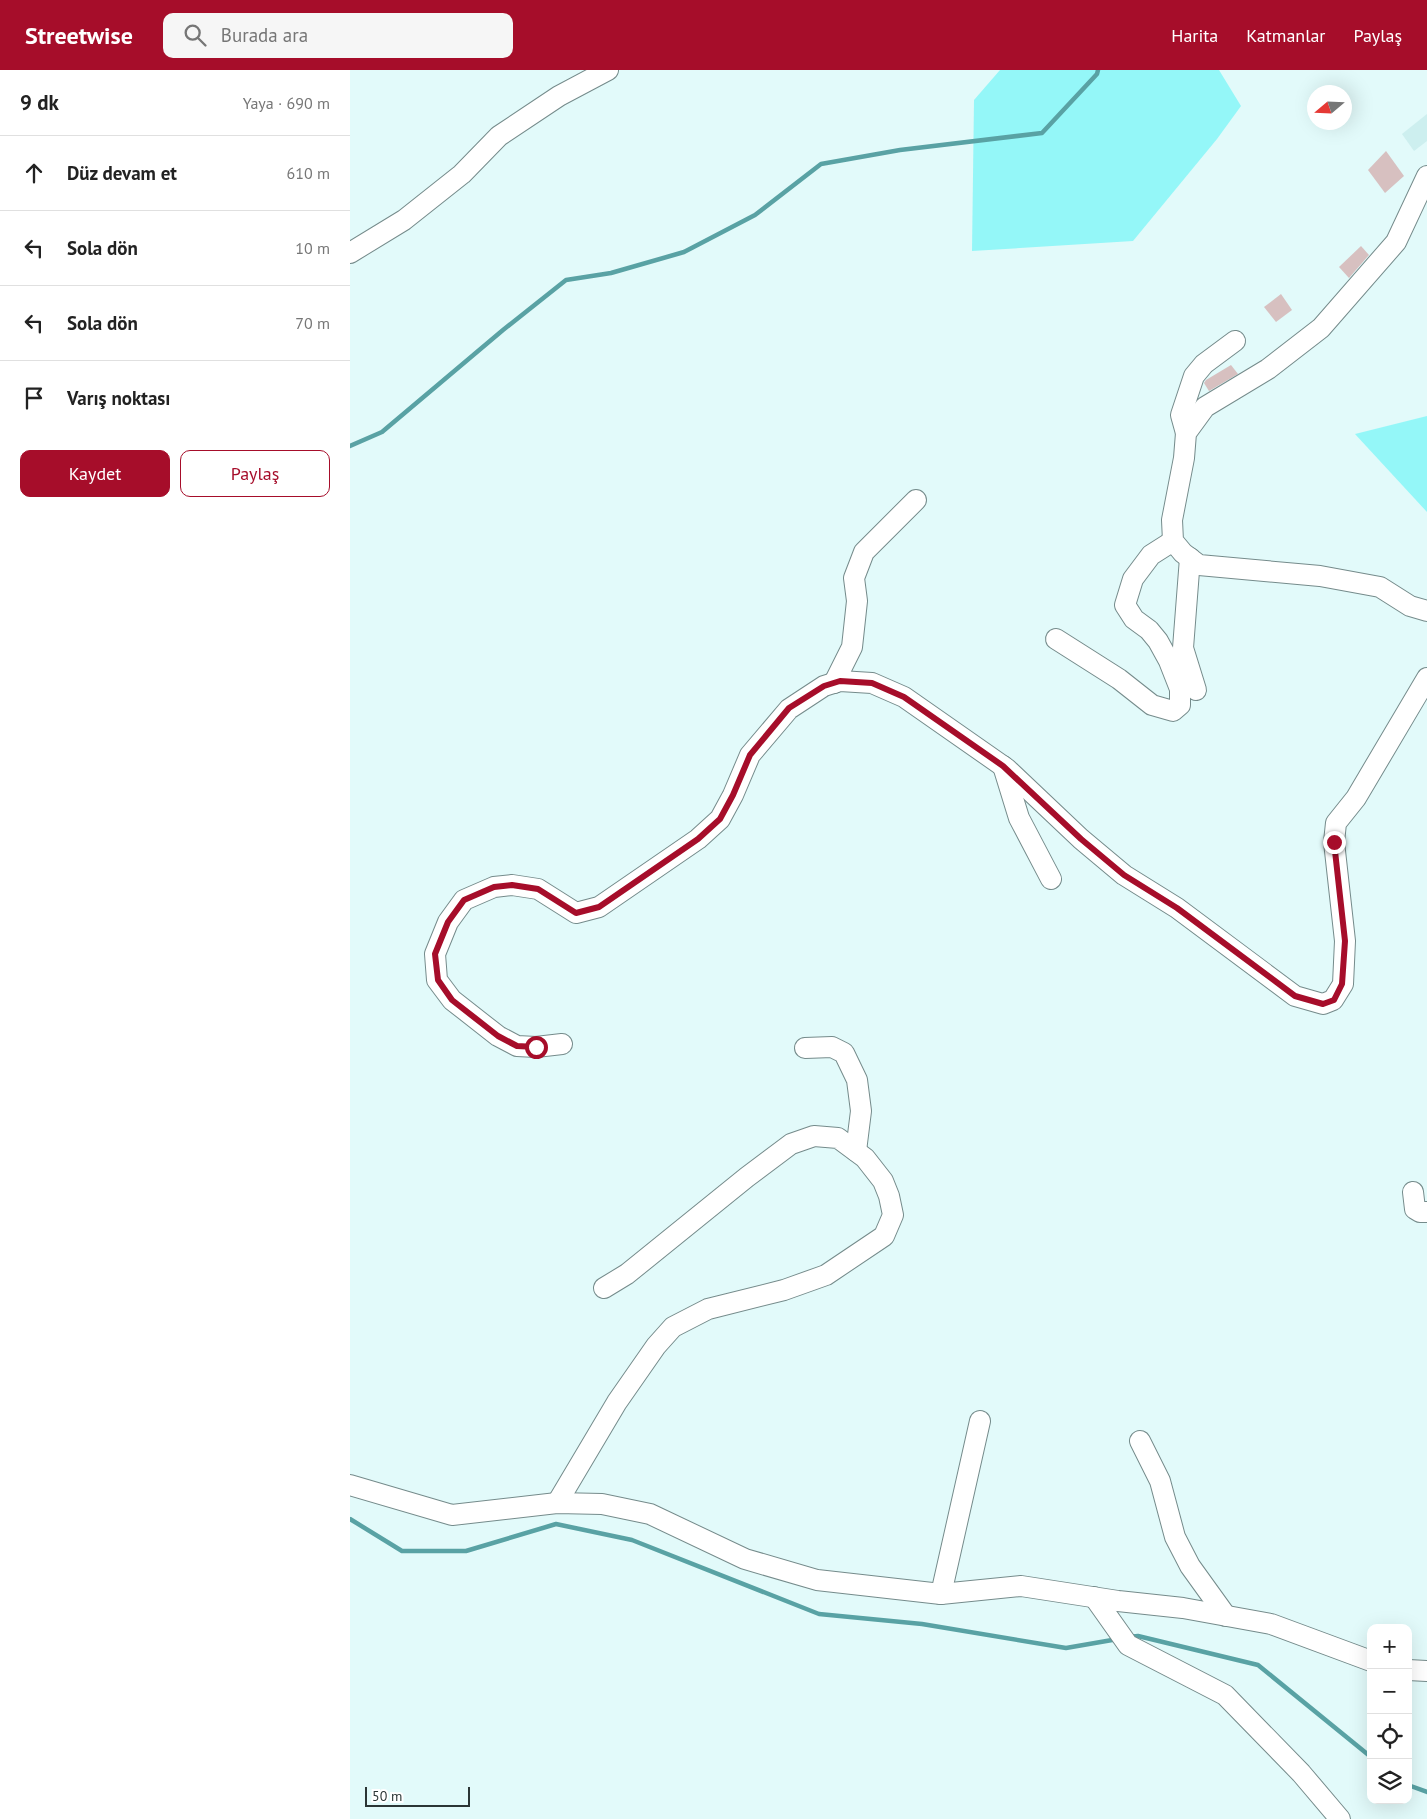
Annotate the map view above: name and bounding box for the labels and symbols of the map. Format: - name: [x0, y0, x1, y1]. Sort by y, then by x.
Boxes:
- north arrow: [1307, 85, 1352, 130]
- route end: [1323, 831, 1346, 854]
- route start: [525, 1036, 548, 1059]
- scale bar: [365, 1784, 470, 1807]

